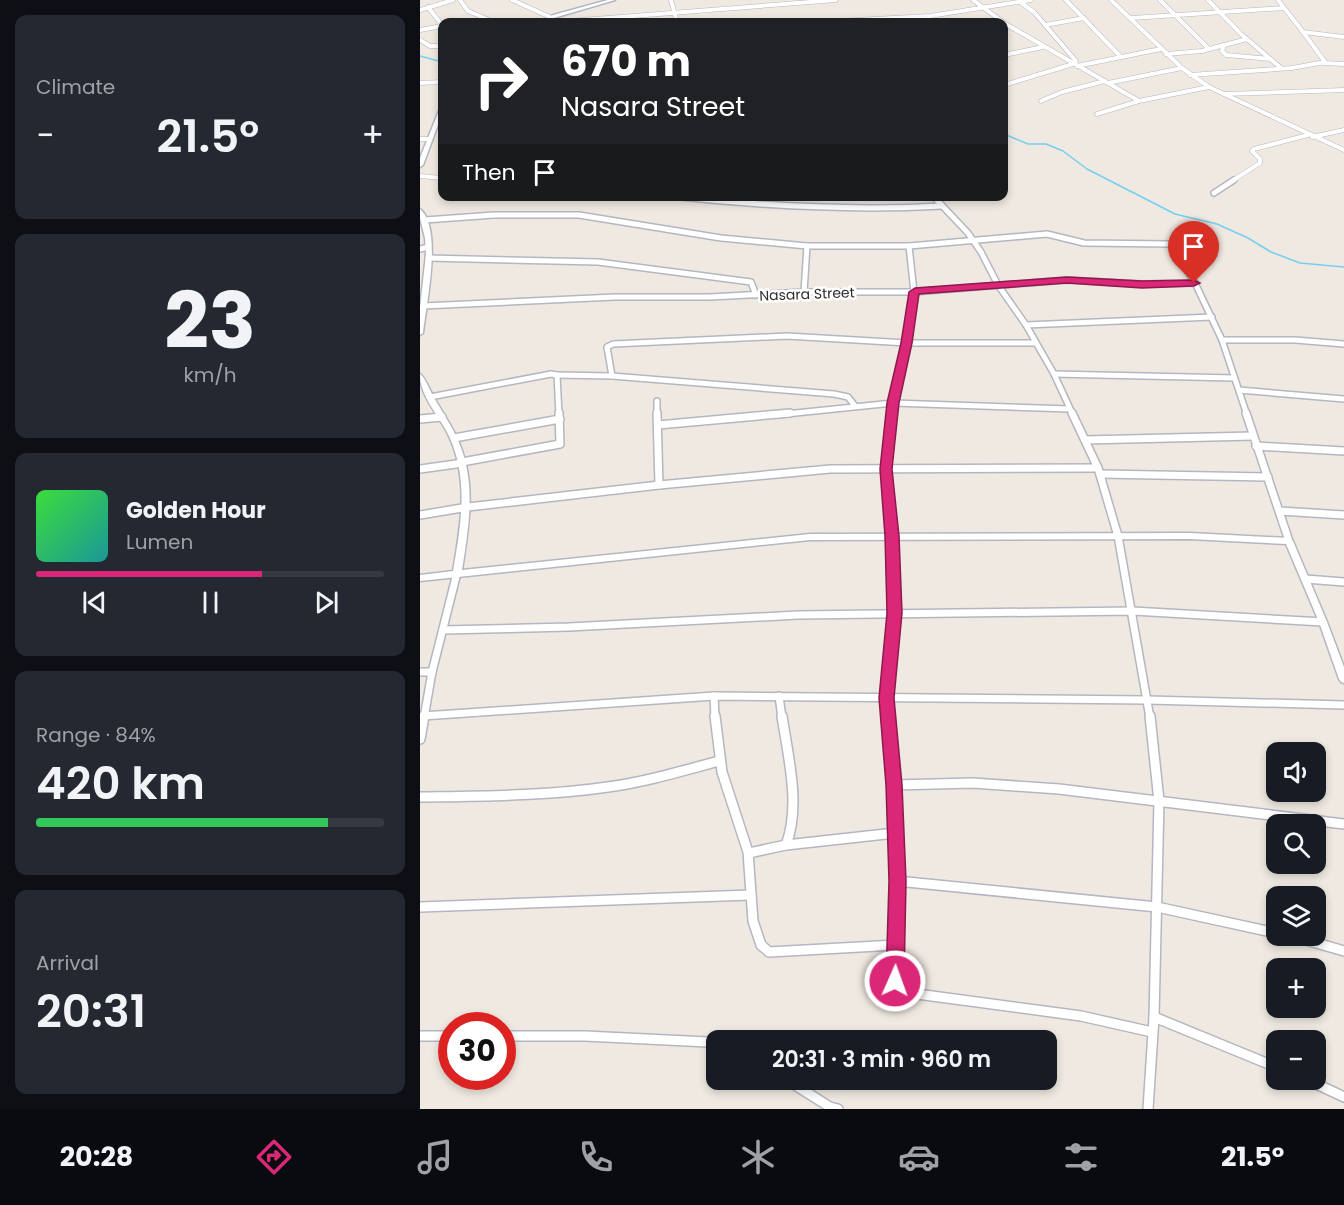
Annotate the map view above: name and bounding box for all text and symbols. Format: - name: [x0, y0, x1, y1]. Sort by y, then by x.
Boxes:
- text: 670 m: [561, 32, 691, 91]
- icon: right: [462, 42, 540, 120]
- text: Climate: [36, 73, 115, 101]
- text: Nasara Street: [561, 88, 745, 125]
- text: 21.5°: [156, 105, 259, 168]
- text: −: [36, 112, 54, 159]
- text: +: [361, 112, 384, 159]
- icon: arrive: [528, 156, 561, 189]
- text: Then: [462, 157, 516, 188]
- pin: [1168, 221, 1219, 283]
- icon: arrive: [1177, 230, 1210, 263]
- text: 23: [164, 266, 256, 375]
- street label: Nasara Street: [759, 282, 855, 306]
- text: km/h: [183, 361, 237, 389]
- text: Golden Hour: [126, 495, 266, 526]
- text: Lumen: [126, 528, 193, 556]
- icon: previous: [78, 586, 111, 619]
- icon: pause: [194, 586, 227, 619]
- icon: next: [310, 586, 343, 619]
- text: Range · 84%: [36, 721, 156, 749]
- map controls: [1266, 742, 1326, 1090]
- button: sound: [1266, 742, 1326, 802]
- text: 420 km: [36, 752, 205, 815]
- button: search: [1266, 814, 1326, 874]
- button: layers: [1266, 886, 1326, 946]
- text: Arrival: [36, 949, 99, 977]
- position arrow: [863, 949, 927, 1013]
- button: +: [1266, 958, 1326, 1018]
- text: 20:31: [36, 980, 146, 1043]
- speed limit sign: 30: [438, 1012, 516, 1090]
- button: −: [1266, 1030, 1326, 1090]
- text: 20:31 · 3 min · 960 m: [772, 1044, 991, 1075]
- icon: directions: [253, 1136, 295, 1178]
- icon: music: [414, 1136, 456, 1178]
- icon: phone: [575, 1136, 617, 1178]
- icon: climate: [737, 1136, 779, 1178]
- icon: car: [898, 1136, 940, 1178]
- icon: filters: [1060, 1136, 1102, 1178]
- text: 20:28: [60, 1138, 133, 1175]
- text: 21.5°: [1221, 1138, 1284, 1175]

